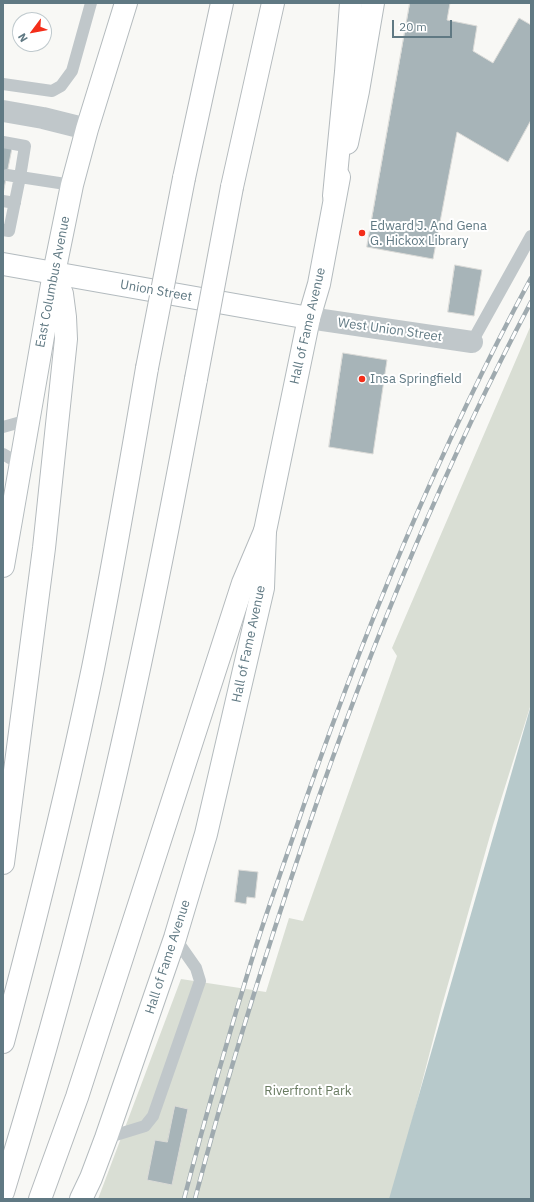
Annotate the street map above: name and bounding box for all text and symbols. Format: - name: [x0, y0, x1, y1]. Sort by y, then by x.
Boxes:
- north arrow: [12, 12, 52, 52]
- scale bar: [394, 12, 454, 38]
- text: 20 m: [399, 19, 427, 34]
- text: N: [15, 31, 31, 45]
- street label: East Columbus Avenue: [33, 215, 73, 349]
- place label: Edward J. And Gena G. Hickox Library: [370, 218, 487, 249]
- marker: Edward J. And Gena G. Hickox Library: [357, 228, 367, 238]
- street label: Hall of Fame Avenue: [287, 266, 329, 386]
- street label: Union Street: [119, 277, 193, 305]
- street label: West Union Street: [337, 315, 443, 345]
- place label: Insa Springfield: [370, 371, 462, 387]
- marker: Insa Springfield: [357, 374, 367, 384]
- street label: Hall of Fame Avenue: [229, 584, 269, 704]
- street label: Hall of Fame Avenue: [142, 898, 194, 1016]
- park label: Riverfront Park: [264, 1083, 352, 1099]

